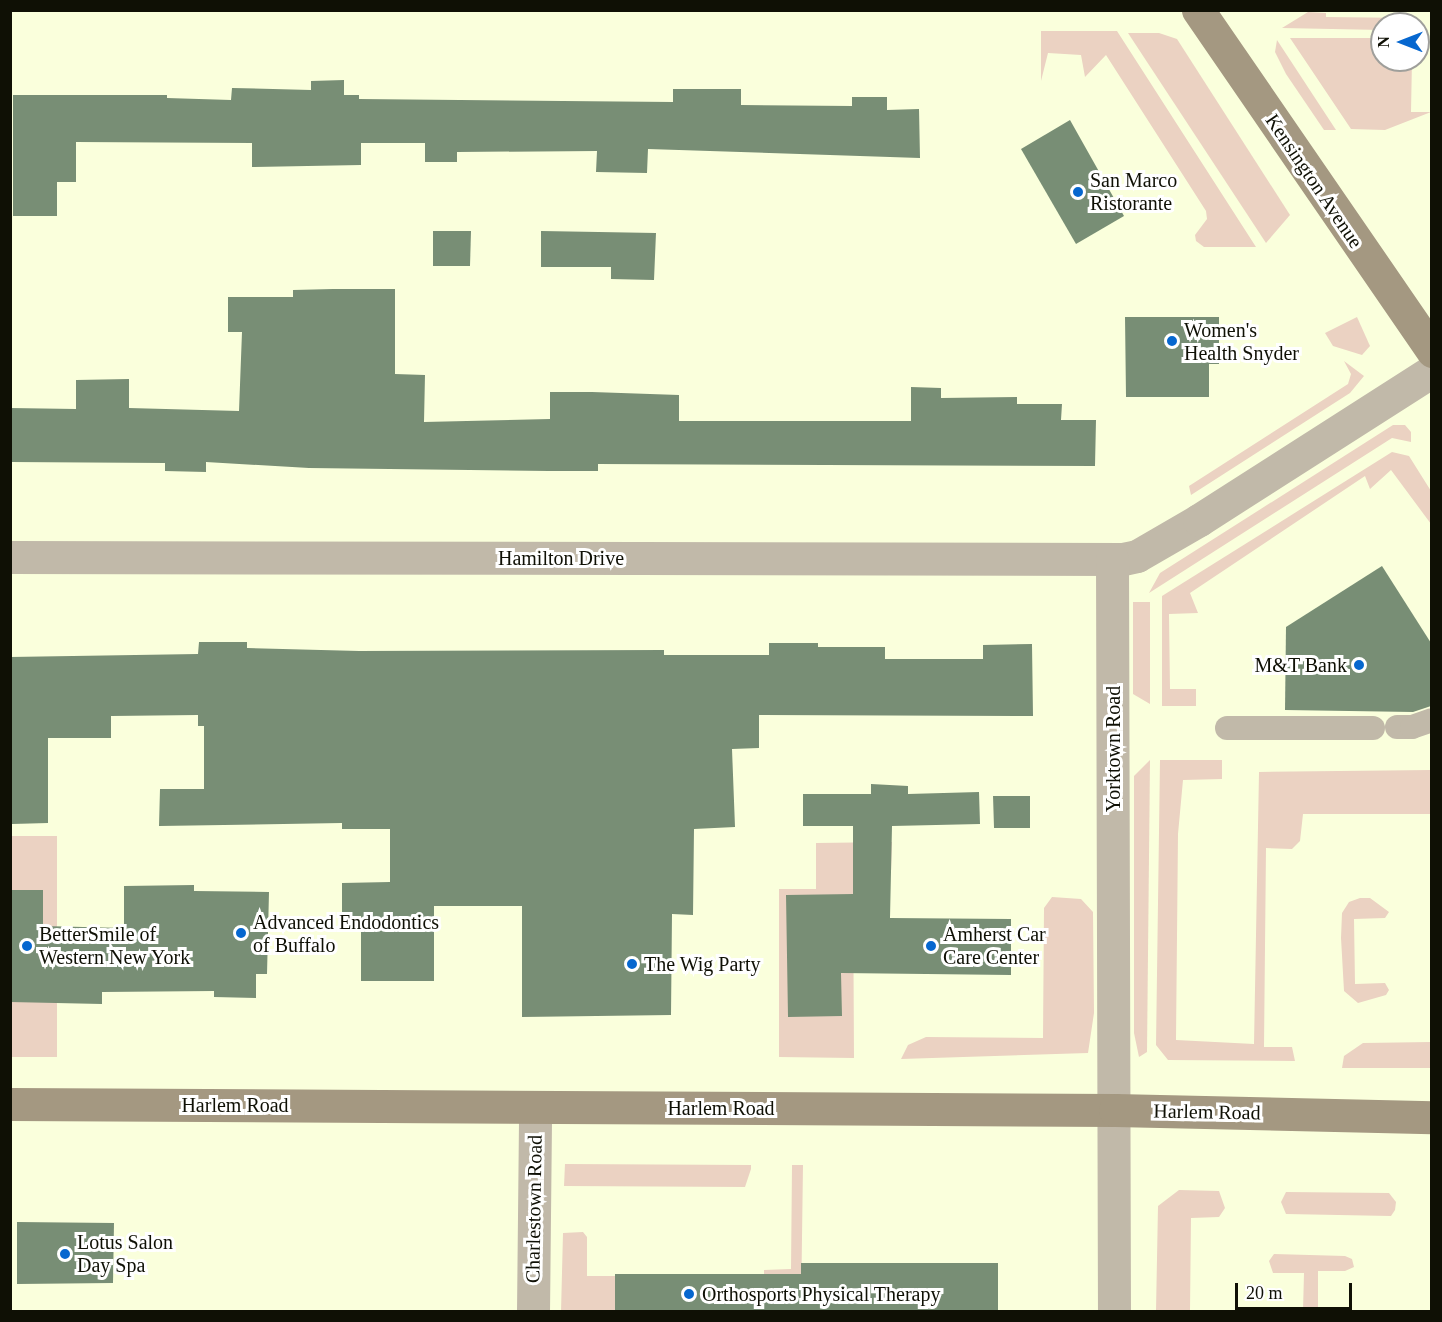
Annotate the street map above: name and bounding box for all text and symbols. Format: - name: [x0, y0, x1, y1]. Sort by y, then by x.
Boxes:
- north arrow: [1370, 12, 1430, 72]
- text: N: [1375, 36, 1392, 48]
- street label: Kensington Avenue: [1260, 109, 1368, 253]
- place label: San Marco Ristorante: [1090, 168, 1177, 215]
- marker: San Marco Ristorante: [1071, 185, 1085, 199]
- place label: Women's Health Snyder: [1184, 318, 1299, 365]
- marker: Women's Health Snyder: [1165, 334, 1179, 348]
- street label: Hamilton Drive: [498, 546, 624, 570]
- place label: M&T Bank: [1254, 653, 1347, 677]
- marker: M&T Bank: [1352, 658, 1366, 672]
- street label: Yorktown Road: [1101, 686, 1125, 812]
- place label: Advanced Endodontics of Buffalo: [253, 910, 439, 957]
- place label: BetterSmile of Western New York: [39, 922, 191, 969]
- place label: Amherst Car Care Center: [943, 922, 1046, 969]
- marker: Advanced Endodontics of Buffalo: [234, 926, 248, 940]
- marker: BetterSmile of Western New York: [20, 939, 34, 953]
- marker: Amherst Car Care Center: [924, 939, 938, 953]
- place label: The Wig Party: [644, 952, 761, 976]
- marker: The Wig Party: [625, 957, 639, 971]
- street label: Harlem Road: [181, 1093, 289, 1117]
- street label: Harlem Road: [667, 1096, 775, 1120]
- street label: Harlem Road: [1153, 1099, 1261, 1125]
- street label: Charlestown Road: [521, 1135, 547, 1283]
- place label: Lotus Salon Day Spa: [77, 1230, 173, 1277]
- marker: Lotus Salon Day Spa: [58, 1247, 72, 1261]
- scale bar: [1238, 1271, 1355, 1309]
- place label: Orthosports Physical Therapy: [702, 1282, 941, 1306]
- text: 20 m: [1246, 1283, 1283, 1303]
- marker: Orthosports Physical Therapy: [680, 1285, 698, 1303]

